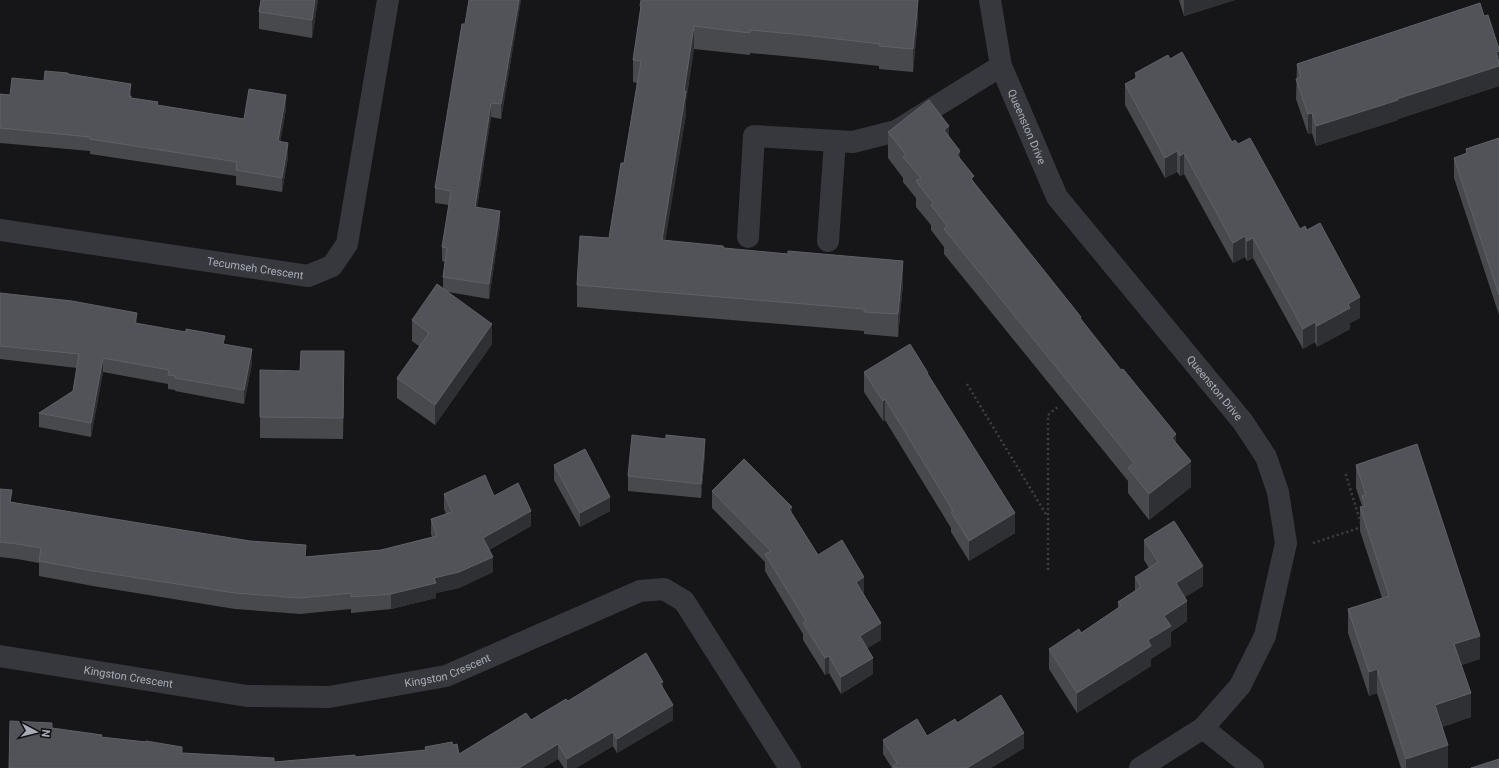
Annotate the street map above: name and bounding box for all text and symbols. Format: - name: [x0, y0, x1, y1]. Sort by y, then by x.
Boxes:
- street label: Queenston Drive: [1005, 87, 1048, 167]
- street label: Tecumseh Crescent: [206, 255, 305, 282]
- street label: Queenston Drive: [1184, 353, 1245, 423]
- street label: Kingston Crescent: [404, 651, 493, 690]
- street label: Kingston Crescent: [83, 664, 174, 691]
- north arrow: [16, 712, 56, 752]
- text: N: [38, 729, 52, 738]

